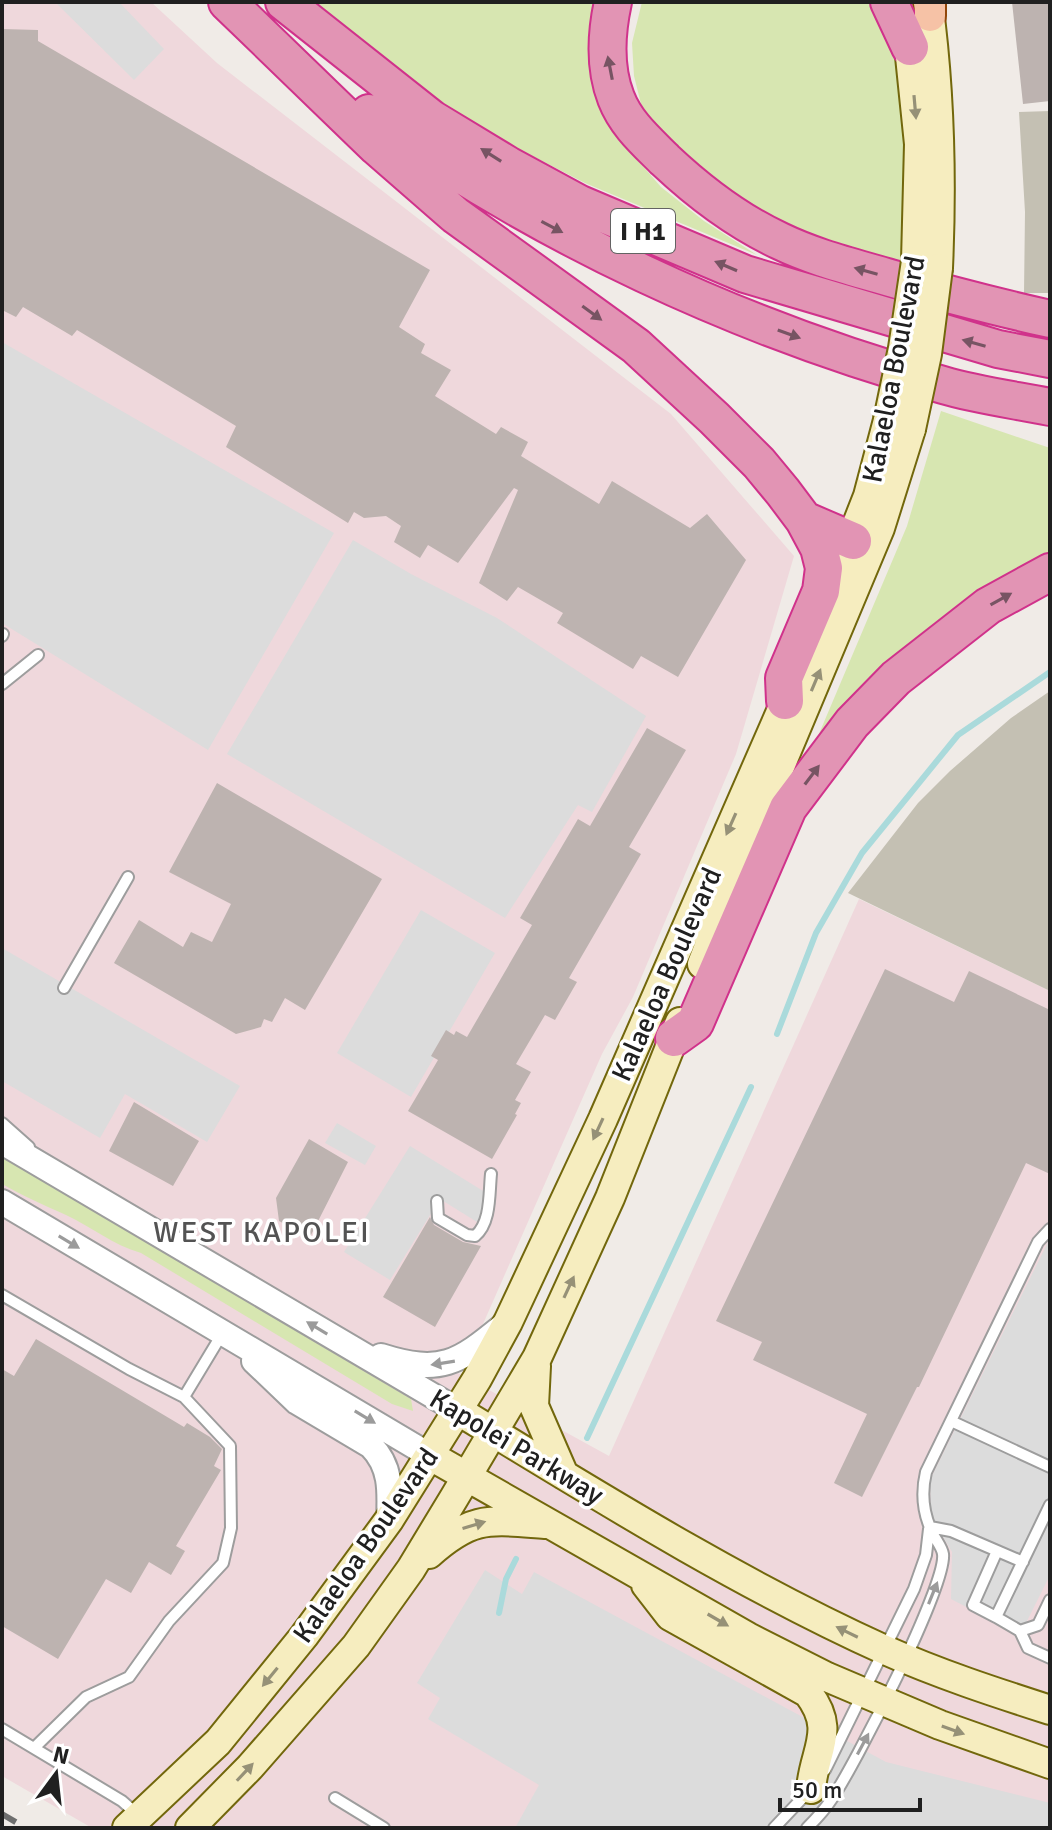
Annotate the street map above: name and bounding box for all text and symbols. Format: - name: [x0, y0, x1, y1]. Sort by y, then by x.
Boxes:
- one-way arrow: [603, 56, 615, 81]
- one-way arrow: [909, 95, 922, 120]
- one-way arrow: [480, 148, 502, 162]
- road number: I H1: [611, 209, 675, 253]
- one-way arrow: [541, 220, 564, 233]
- street label: Kalaeloa Boulevard: [855, 253, 933, 485]
- one-way arrow: [713, 259, 737, 272]
- one-way arrow: [854, 264, 878, 277]
- one-way arrow: [581, 305, 602, 320]
- one-way arrow: [777, 328, 801, 341]
- one-way arrow: [961, 336, 985, 349]
- one-way arrow: [990, 592, 1013, 606]
- one-way arrow: [810, 668, 823, 692]
- one-way arrow: [804, 764, 820, 785]
- one-way arrow: [725, 812, 738, 836]
- street label: Kalaeloa Boulevard: [605, 862, 729, 1087]
- one-way arrow: [591, 1117, 605, 1141]
- district label: WEST KAPOLEI: [153, 1214, 371, 1251]
- one-way arrow: [58, 1234, 80, 1248]
- one-way arrow: [562, 1276, 576, 1299]
- one-way arrow: [306, 1321, 328, 1335]
- one-way arrow: [431, 1357, 456, 1369]
- street label: Kapolei Parkway: [423, 1382, 610, 1512]
- one-way arrow: [354, 1410, 376, 1424]
- street label: Kalaeloa Boulevard: [286, 1441, 446, 1650]
- one-way arrow: [462, 1518, 486, 1531]
- one-way arrow: [926, 1581, 939, 1605]
- one-way arrow: [707, 1613, 729, 1627]
- one-way arrow: [835, 1625, 858, 1638]
- one-way arrow: [262, 1667, 279, 1687]
- one-way arrow: [941, 1724, 965, 1737]
- one-way arrow: [856, 1732, 869, 1755]
- north arrow: [16, 1734, 96, 1814]
- text: N: [50, 1740, 72, 1770]
- scale bar: [780, 1762, 920, 1812]
- one-way arrow: [236, 1763, 254, 1782]
- text: 50 m: [792, 1775, 842, 1805]

